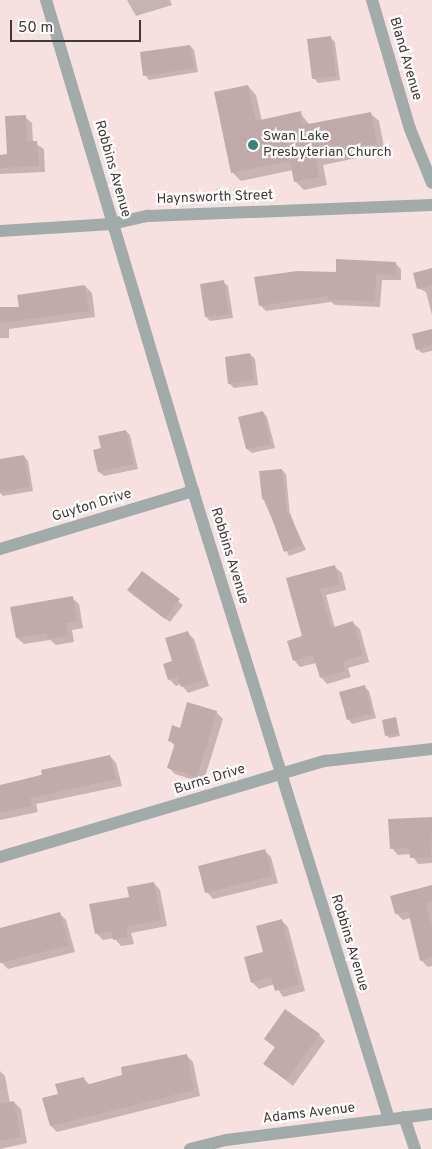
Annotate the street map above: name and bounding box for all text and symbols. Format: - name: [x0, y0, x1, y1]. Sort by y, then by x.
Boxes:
- scale bar: [12, 10, 144, 42]
- street label: Bland Avenue: [385, 15, 425, 103]
- text: 50 m: [18, 19, 53, 38]
- street label: Robbins Avenue: [90, 118, 134, 220]
- place label: Swan Lake Presbyterian Church: [263, 129, 392, 162]
- marker: Swan Lake Presbyterian Church: [247, 139, 259, 151]
- street label: Haynsworth Street: [156, 188, 274, 208]
- street label: Guyton Drive: [50, 486, 134, 526]
- street label: Robbins Avenue: [206, 505, 252, 607]
- street label: Burns Drive: [172, 761, 248, 799]
- street label: Robbins Avenue: [326, 892, 372, 994]
- street label: Adams Avenue: [262, 1100, 356, 1128]

